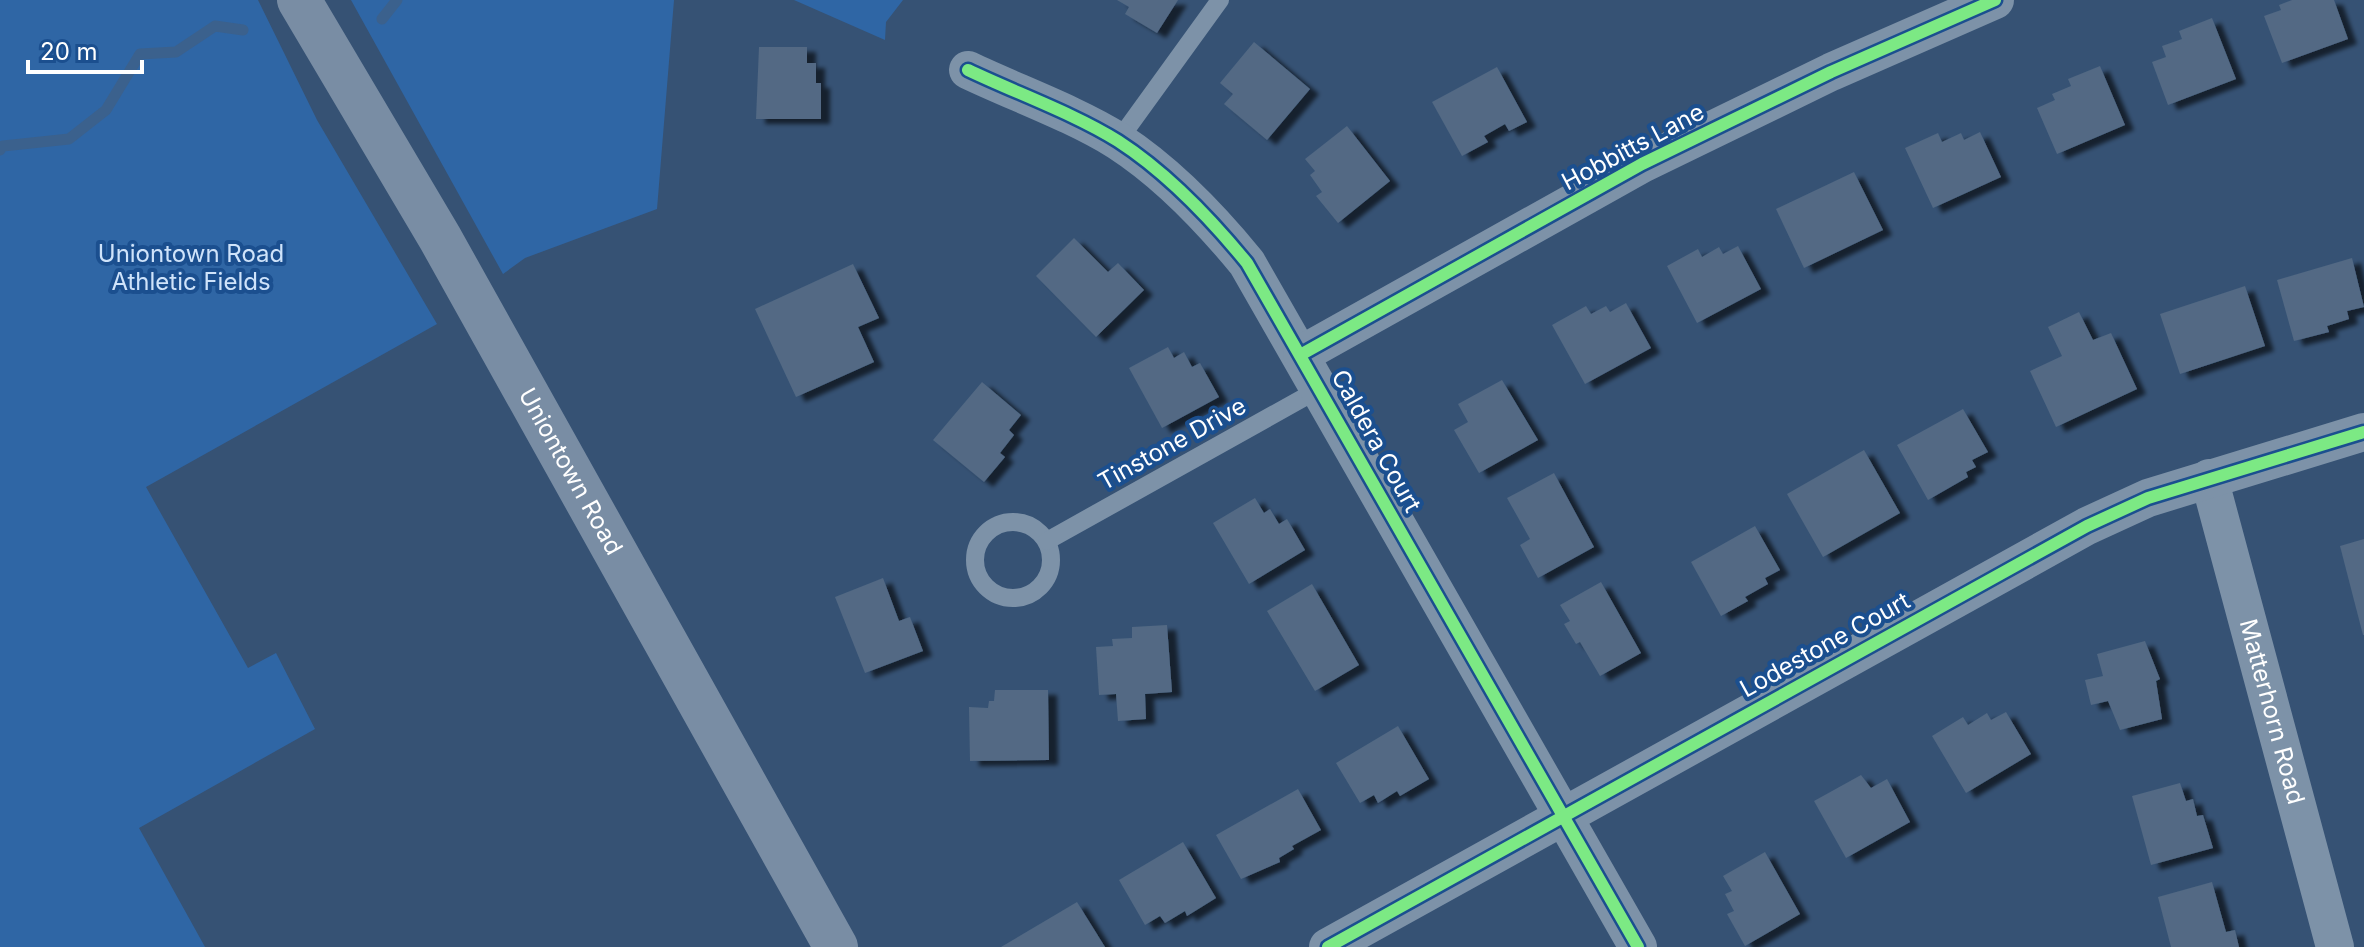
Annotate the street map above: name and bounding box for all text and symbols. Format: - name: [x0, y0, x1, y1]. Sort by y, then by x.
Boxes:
- scale bar: [28, 24, 142, 74]
- text: 20 m: [40, 37, 98, 66]
- street label: Hobbitts Lane: [1557, 97, 1709, 196]
- park label: Uniontown Road Athletic Fields: [98, 239, 284, 296]
- street label: Caldera Court: [1325, 365, 1428, 517]
- street label: Uniontown Road: [513, 383, 629, 560]
- street label: Tinstone Drive: [1093, 391, 1251, 496]
- street label: Lodestone Court: [1735, 586, 1915, 703]
- street label: Matterhorn Road: [2234, 616, 2311, 807]

